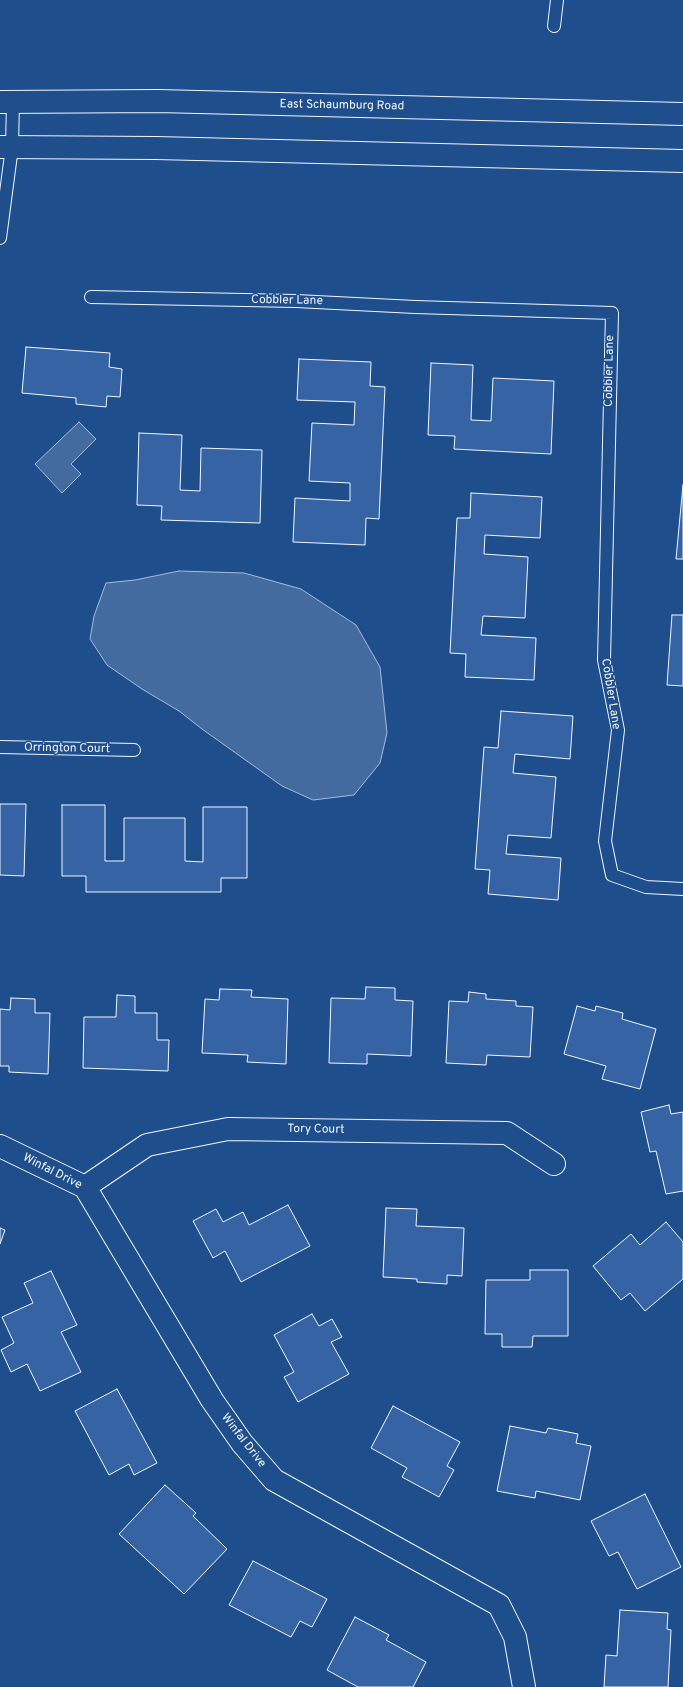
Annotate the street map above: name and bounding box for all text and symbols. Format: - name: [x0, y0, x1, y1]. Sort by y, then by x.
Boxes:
- street label: East Schaumburg Road: [280, 98, 404, 114]
- street label: Cobbler Lane: [251, 293, 323, 309]
- street label: Cobbler Lane: [602, 335, 618, 407]
- street label: Cobbler Lane: [597, 657, 623, 731]
- street label: Orrington Court: [24, 741, 110, 757]
- street label: Tory Court: [287, 1122, 345, 1138]
- street label: Winfal Drive: [20, 1151, 84, 1193]
- street label: Winfal Drive: [217, 1411, 269, 1471]

